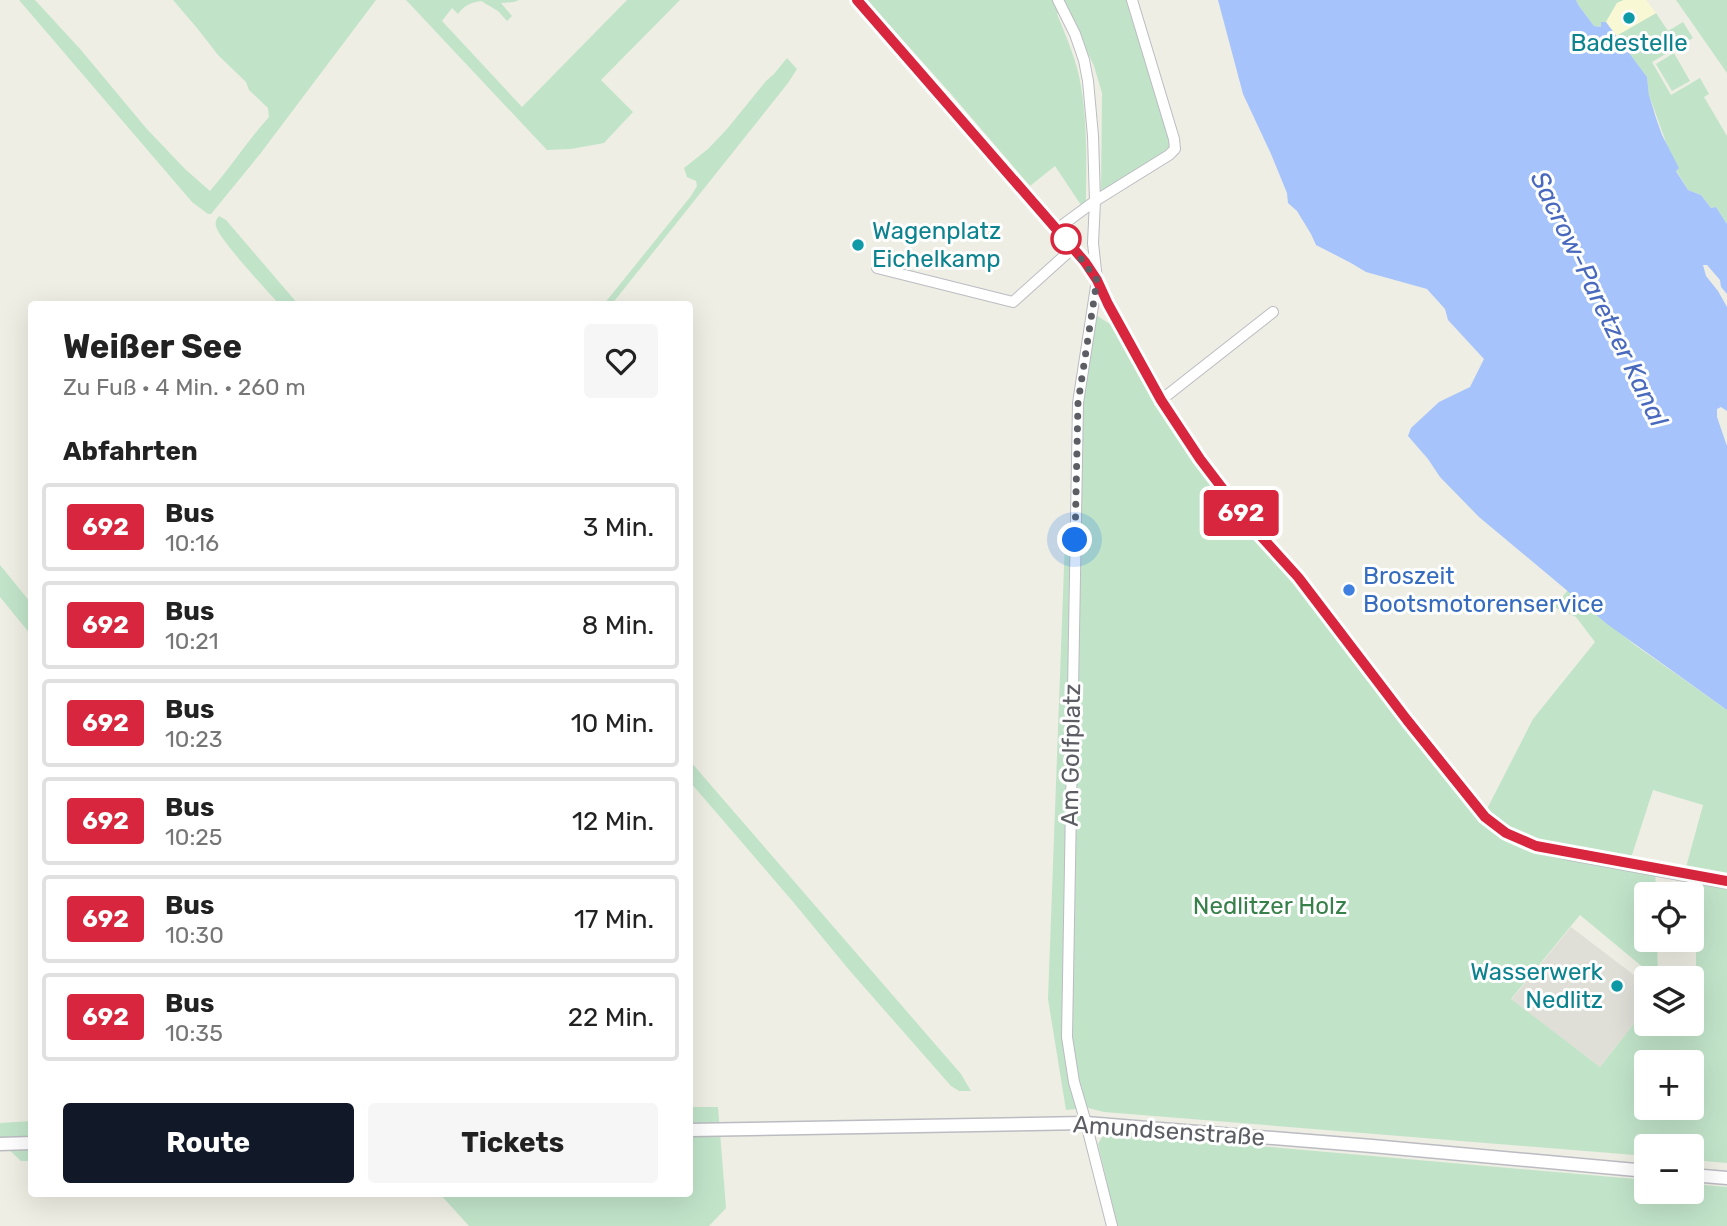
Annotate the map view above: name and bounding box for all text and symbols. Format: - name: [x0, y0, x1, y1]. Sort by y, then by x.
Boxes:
- marker: Badestelle: [1621, 10, 1637, 26]
- place label: Badestelle: [1570, 29, 1688, 57]
- water label: Sacrow-Paretzer Kanal: [1524, 166, 1675, 432]
- place label: Wagenplatz Eichelkamp: [872, 217, 1001, 273]
- unlabelled marker: [1051, 224, 1081, 254]
- marker: Wagenplatz Eichelkamp: [850, 237, 866, 253]
- button: heart: [584, 324, 658, 398]
- text: Weißer See: [63, 327, 242, 366]
- text: Zu Fuß · 4 Min. · 260 m: [63, 373, 306, 401]
- text: Abfahrten: [63, 436, 198, 467]
- line badge: 692: [1201, 490, 1281, 536]
- text: Bus: [165, 498, 214, 529]
- text: 692: [1218, 499, 1264, 527]
- text: 3 Min.: [583, 512, 654, 543]
- text: 692: [82, 513, 129, 541]
- your location: [1057, 522, 1092, 557]
- text: 10:16: [165, 529, 219, 557]
- place label: Broszeit Bootsmotorenservice: [1363, 562, 1604, 618]
- marker: Broszeit Bootsmotorenservice: [1341, 582, 1357, 598]
- text: Bus: [165, 596, 214, 627]
- text: 8 Min.: [582, 610, 654, 641]
- text: 692: [82, 611, 129, 639]
- text: 10:21: [165, 627, 219, 655]
- street label: Am Golfplatz: [1056, 683, 1086, 827]
- text: Bus: [165, 694, 214, 725]
- text: 10 Min.: [571, 708, 654, 739]
- text: 692: [82, 709, 129, 737]
- text: 10:23: [165, 725, 223, 753]
- text: Bus: [165, 792, 214, 823]
- text: 12 Min.: [572, 806, 654, 837]
- text: 692: [82, 807, 129, 835]
- text: 10:25: [165, 823, 223, 851]
- map controls: [1634, 882, 1704, 1204]
- button: locate: [1634, 882, 1704, 952]
- text: Bus: [165, 890, 214, 921]
- park label: Nedlitzer Holz: [1193, 892, 1347, 920]
- text: 17 Min.: [574, 904, 654, 935]
- text: 692: [82, 905, 129, 933]
- text: 10:30: [165, 921, 224, 949]
- place label: Wasserwerk Nedlitz: [1470, 958, 1604, 1014]
- button: layers: [1634, 966, 1704, 1036]
- marker: Wasserwerk Nedlitz: [1609, 978, 1625, 994]
- text: Bus: [165, 988, 214, 1019]
- text: 22 Min.: [568, 1002, 654, 1033]
- text: 692: [82, 1003, 129, 1031]
- text: 10:35: [165, 1019, 223, 1047]
- button: +: [1634, 1050, 1704, 1120]
- button: Route: [63, 1103, 354, 1183]
- button: Tickets: [368, 1103, 658, 1183]
- street label: Amundsenstraße: [1072, 1110, 1266, 1152]
- button: −: [1634, 1134, 1704, 1204]

